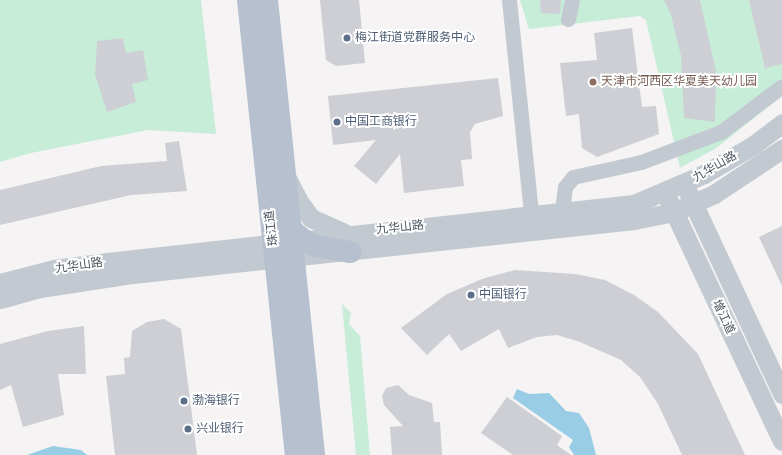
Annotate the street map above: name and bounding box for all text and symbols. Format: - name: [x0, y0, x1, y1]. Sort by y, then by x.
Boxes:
- place label: 梅江街道党群服务中心: [355, 31, 475, 45]
- marker: 梅江街道党群服务中心: [342, 33, 352, 43]
- place label: 天津市河西区华夏美天幼儿园: [601, 75, 757, 89]
- marker: 天津市河西区华夏美天幼儿园: [588, 77, 598, 87]
- place label: 中国工商银行: [345, 115, 417, 129]
- marker: 中国工商银行: [332, 117, 342, 127]
- street label: 九华山路: [691, 149, 739, 185]
- street label: 珠江道: [263, 209, 281, 247]
- street label: 九华山路: [375, 218, 425, 238]
- street label: 九华山路: [54, 256, 104, 276]
- place label: 中国银行: [479, 288, 527, 302]
- marker: 中国银行: [466, 290, 476, 300]
- street label: 增江道: [709, 298, 737, 336]
- place label: 渤海银行: [192, 394, 240, 408]
- marker: 渤海银行: [179, 396, 189, 406]
- place label: 兴业银行: [196, 422, 244, 436]
- marker: 兴业银行: [183, 424, 193, 434]

